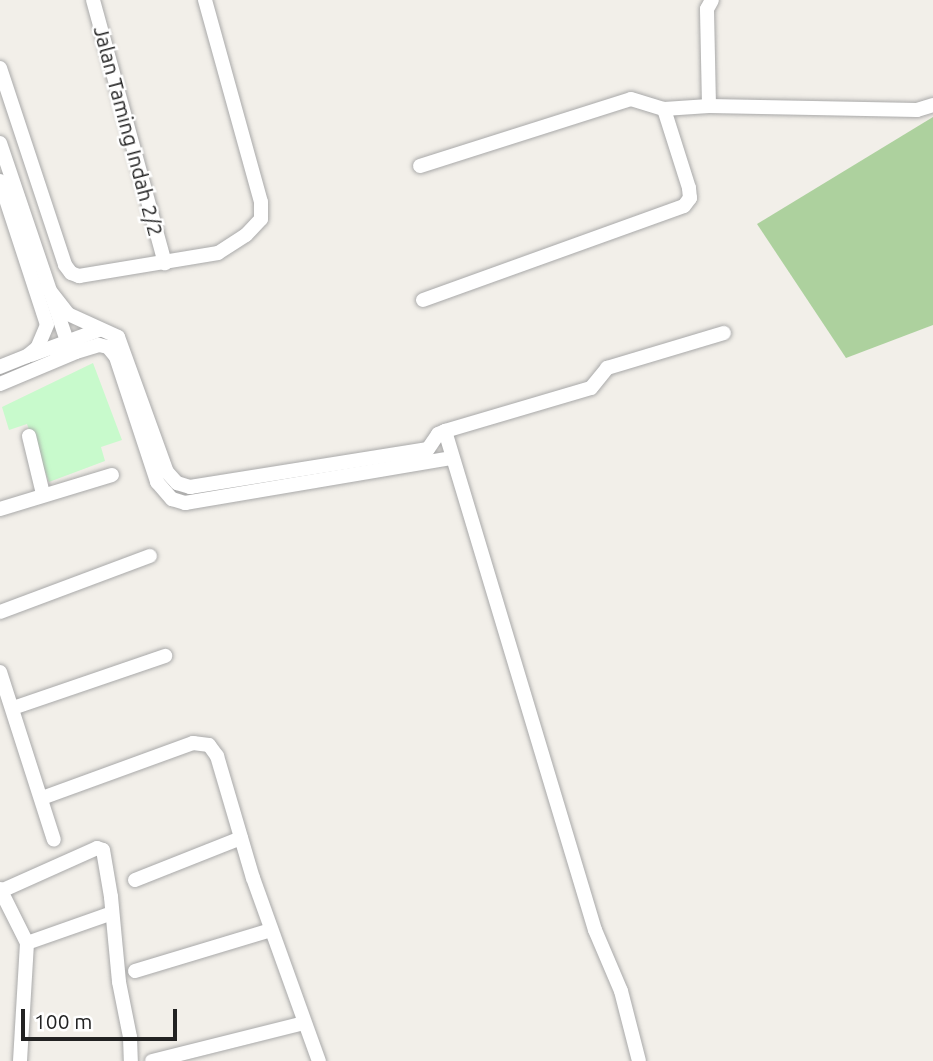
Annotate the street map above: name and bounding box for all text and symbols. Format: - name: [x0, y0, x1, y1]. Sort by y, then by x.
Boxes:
- street label: Jalan Taming Indah 2/2: [89, 23, 169, 239]
- scale bar: [24, 995, 180, 1038]
- text: 100 m: [34, 1009, 92, 1033]

